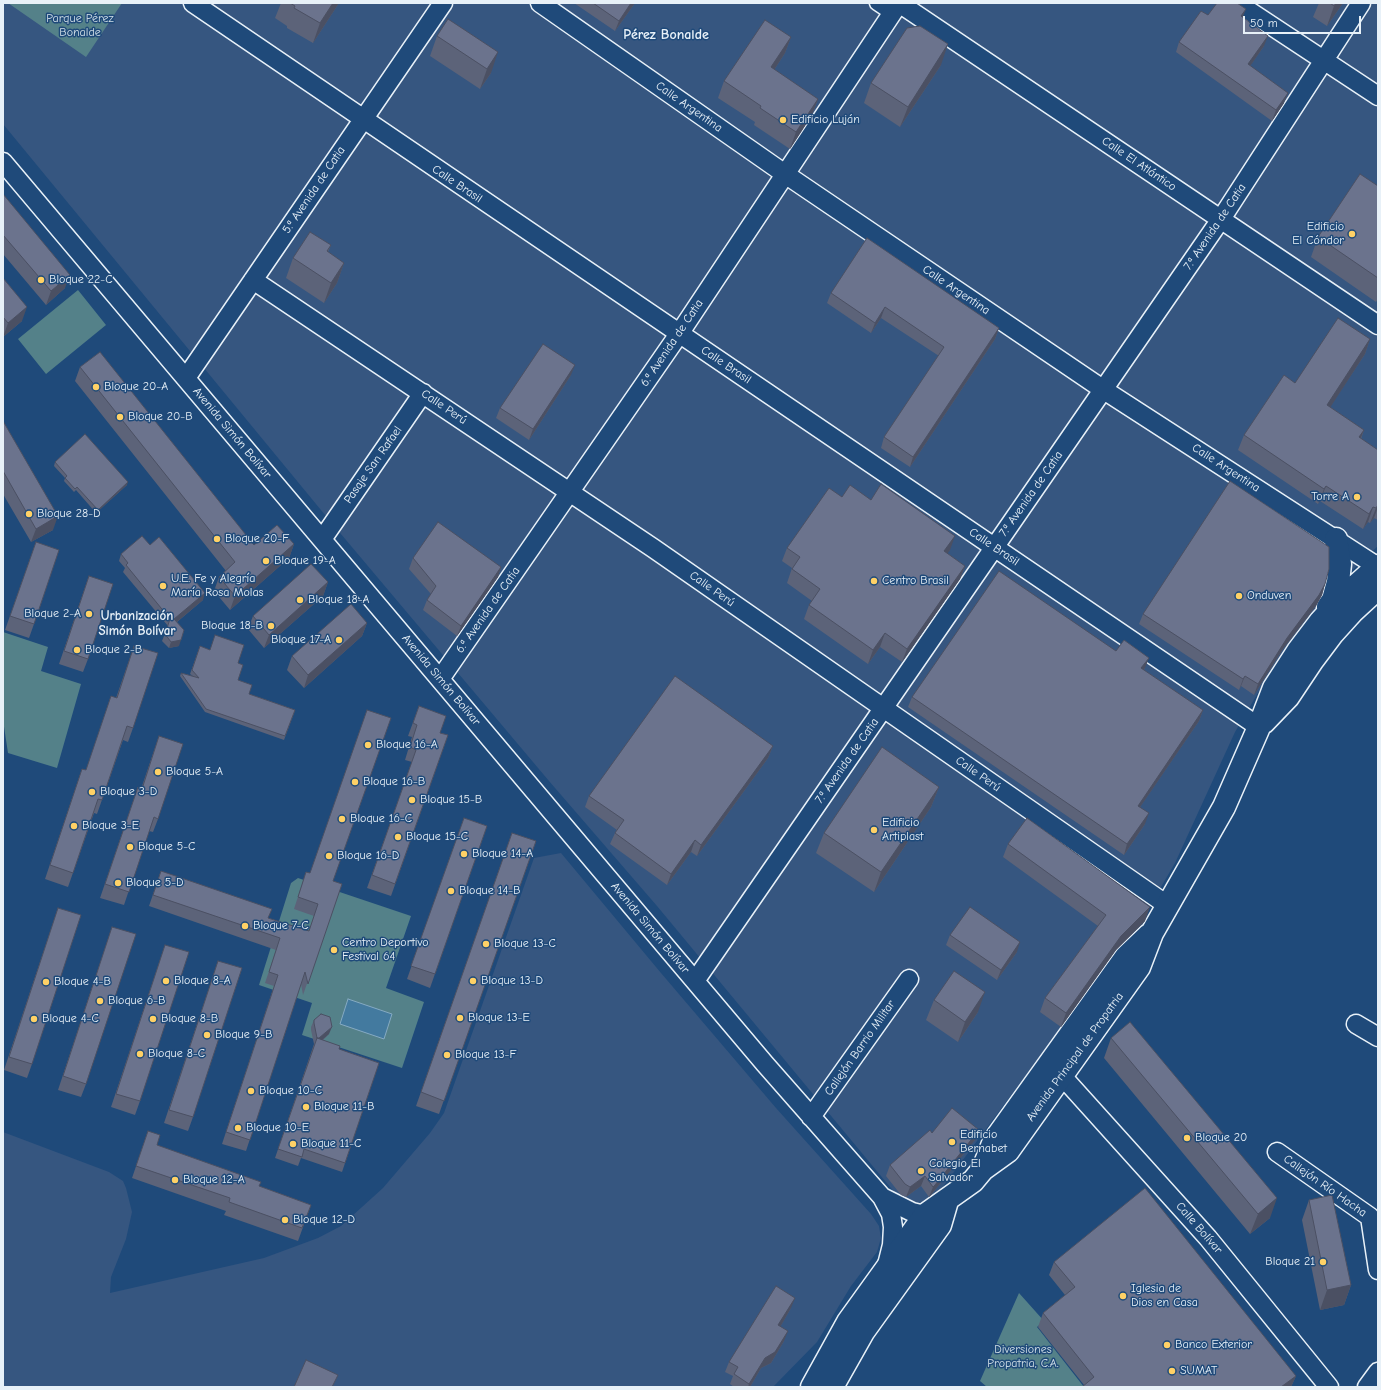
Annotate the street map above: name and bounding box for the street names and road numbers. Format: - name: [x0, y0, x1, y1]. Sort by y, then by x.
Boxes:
- street label: Calle Argentina: [653, 79, 725, 135]
- street label: Calle El Atlántico: [1099, 134, 1179, 194]
- street label: 5.ª Avenida de Catia: [280, 144, 348, 236]
- street label: Calle Brasil: [429, 162, 485, 206]
- street label: 7.ª Avenida de Catia: [1181, 181, 1249, 273]
- street label: Calle Argentina: [920, 262, 992, 318]
- street label: 6.ª Avenida de Catia: [638, 297, 706, 389]
- street label: Calle Brasil: [698, 343, 754, 387]
- street label: Avenida Simón Bolívar: [190, 384, 274, 482]
- street label: Calle Perú: [418, 387, 470, 427]
- street label: Pasaje San Rafael: [341, 424, 405, 506]
- street label: Calle Argentina: [1189, 441, 1263, 495]
- street label: 7.ª Avenida de Catia: [996, 448, 1066, 540]
- street label: Calle Brasil: [966, 525, 1022, 569]
- street label: 6.ª Avenida de Catia: [453, 564, 523, 656]
- street label: Calle Perú: [687, 568, 737, 610]
- street label: Avenida Simón Bolívar: [399, 631, 483, 729]
- street label: 7.ª Avenida de Catia: [812, 715, 882, 807]
- street label: Calle Perú: [953, 753, 1003, 795]
- street label: Avenida Simón Bolívar: [608, 879, 692, 977]
- street label: Avenida Principal de Propatria: [1023, 990, 1127, 1124]
- street label: Callejón Barrio Militar: [822, 998, 898, 1098]
- street label: Callejón Río Hacha: [1281, 1152, 1369, 1220]
- street label: Calle Bolívar: [1173, 1199, 1225, 1257]

